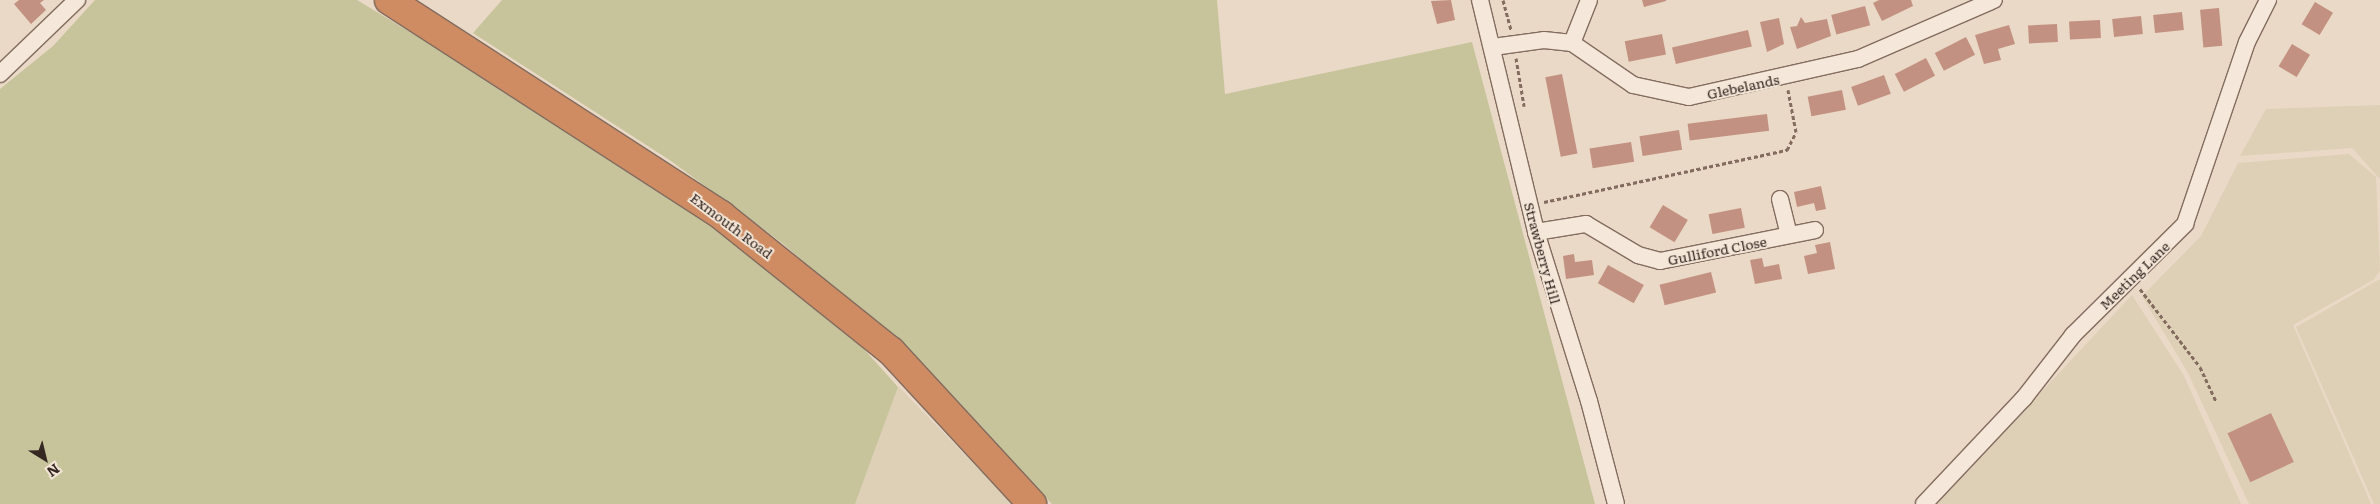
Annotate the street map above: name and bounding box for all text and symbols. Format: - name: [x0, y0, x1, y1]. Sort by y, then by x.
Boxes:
- street label: Glebelands: [1705, 70, 1781, 102]
- street label: Exmouth Road: [688, 189, 776, 261]
- street label: Strawberry Hill: [1521, 200, 1565, 306]
- street label: Gulliford Close: [1666, 232, 1768, 268]
- street label: Meeting Lane: [2095, 237, 2173, 313]
- north arrow: [20, 434, 70, 484]
- text: N: [43, 460, 64, 483]

